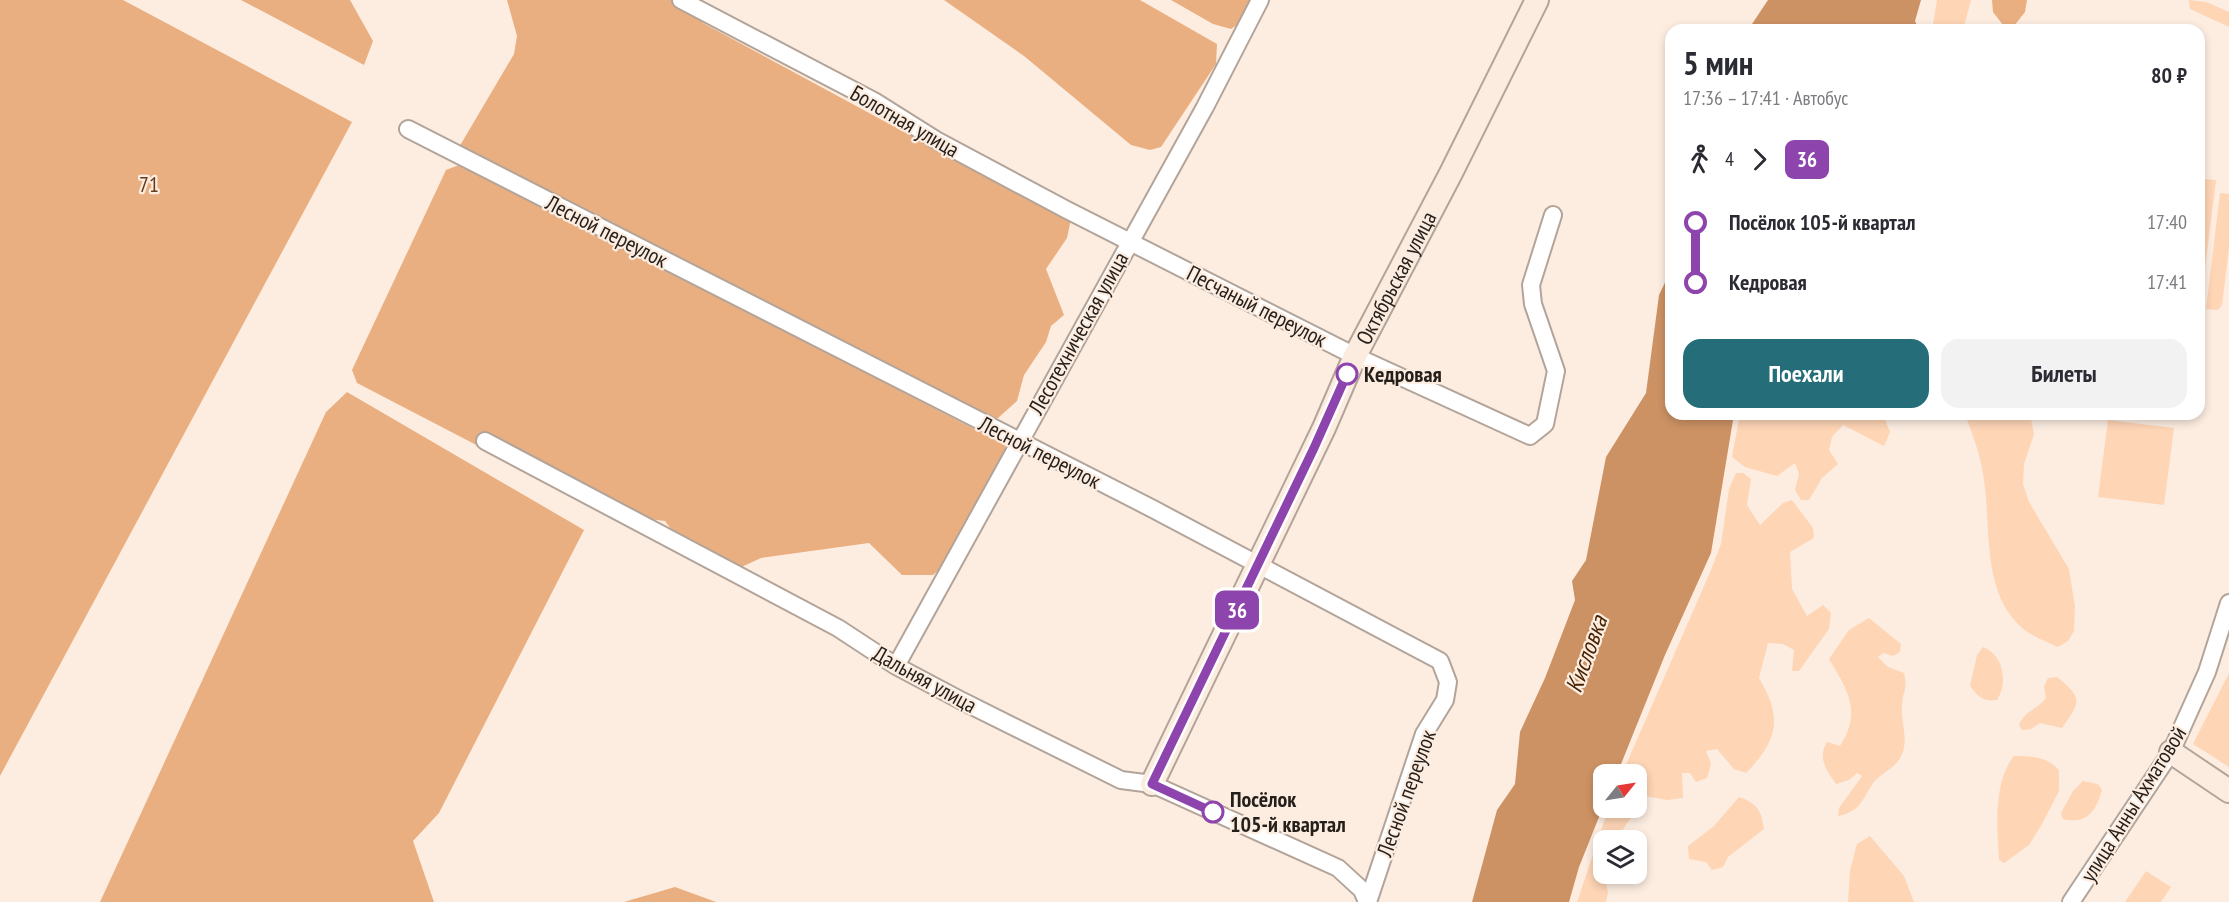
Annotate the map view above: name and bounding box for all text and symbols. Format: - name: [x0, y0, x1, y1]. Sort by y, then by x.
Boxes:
- text: 5 мин: [1683, 41, 1753, 84]
- text: 80 ₽: [2151, 61, 2187, 89]
- street label: Болотная улица: [846, 79, 964, 163]
- text: 17:36 – 17:41 · Автобус: [1683, 85, 1848, 111]
- icon: walk: [1683, 143, 1716, 176]
- icon: forward: [1743, 143, 1776, 176]
- text: 4: [1725, 146, 1734, 172]
- text: 36: [1797, 146, 1817, 173]
- park label: 71: [139, 170, 159, 198]
- street label: Лесной переулок: [540, 188, 673, 274]
- street label: Октябрьская улица: [1349, 206, 1442, 349]
- text: Посёлок 105-й квартал: [1729, 208, 1916, 236]
- text: 17:40: [2147, 209, 2187, 235]
- street label: Лесотехническая улица: [1021, 247, 1134, 420]
- street label: Песчаный переулок: [1182, 259, 1332, 354]
- text: Кедровая: [1729, 268, 1807, 296]
- text: 17:41: [2147, 269, 2187, 295]
- button: Поехали: [1683, 339, 1929, 408]
- button: Билеты: [1941, 339, 2187, 408]
- place label: Кедровая: [1364, 360, 1442, 388]
- marker: Кедровая: [1336, 363, 1358, 385]
- street label: Лесной переулок: [973, 409, 1106, 495]
- line badge: 36: [1210, 590, 1264, 630]
- text: 36: [1227, 597, 1247, 624]
- water label: Кисловка: [1558, 610, 1615, 697]
- street label: Дальняя улица: [868, 639, 982, 719]
- street label: улица Анны Ахматовой: [2074, 721, 2192, 887]
- street label: Лесной переулок: [1370, 725, 1442, 861]
- north arrow: [1593, 764, 1647, 818]
- map controls: [1593, 764, 1647, 884]
- place label: Посёлок 105-й квартал: [1230, 785, 1346, 838]
- marker: Посёлок 105-й квартал: [1202, 801, 1224, 823]
- button: layers: [1593, 830, 1647, 884]

